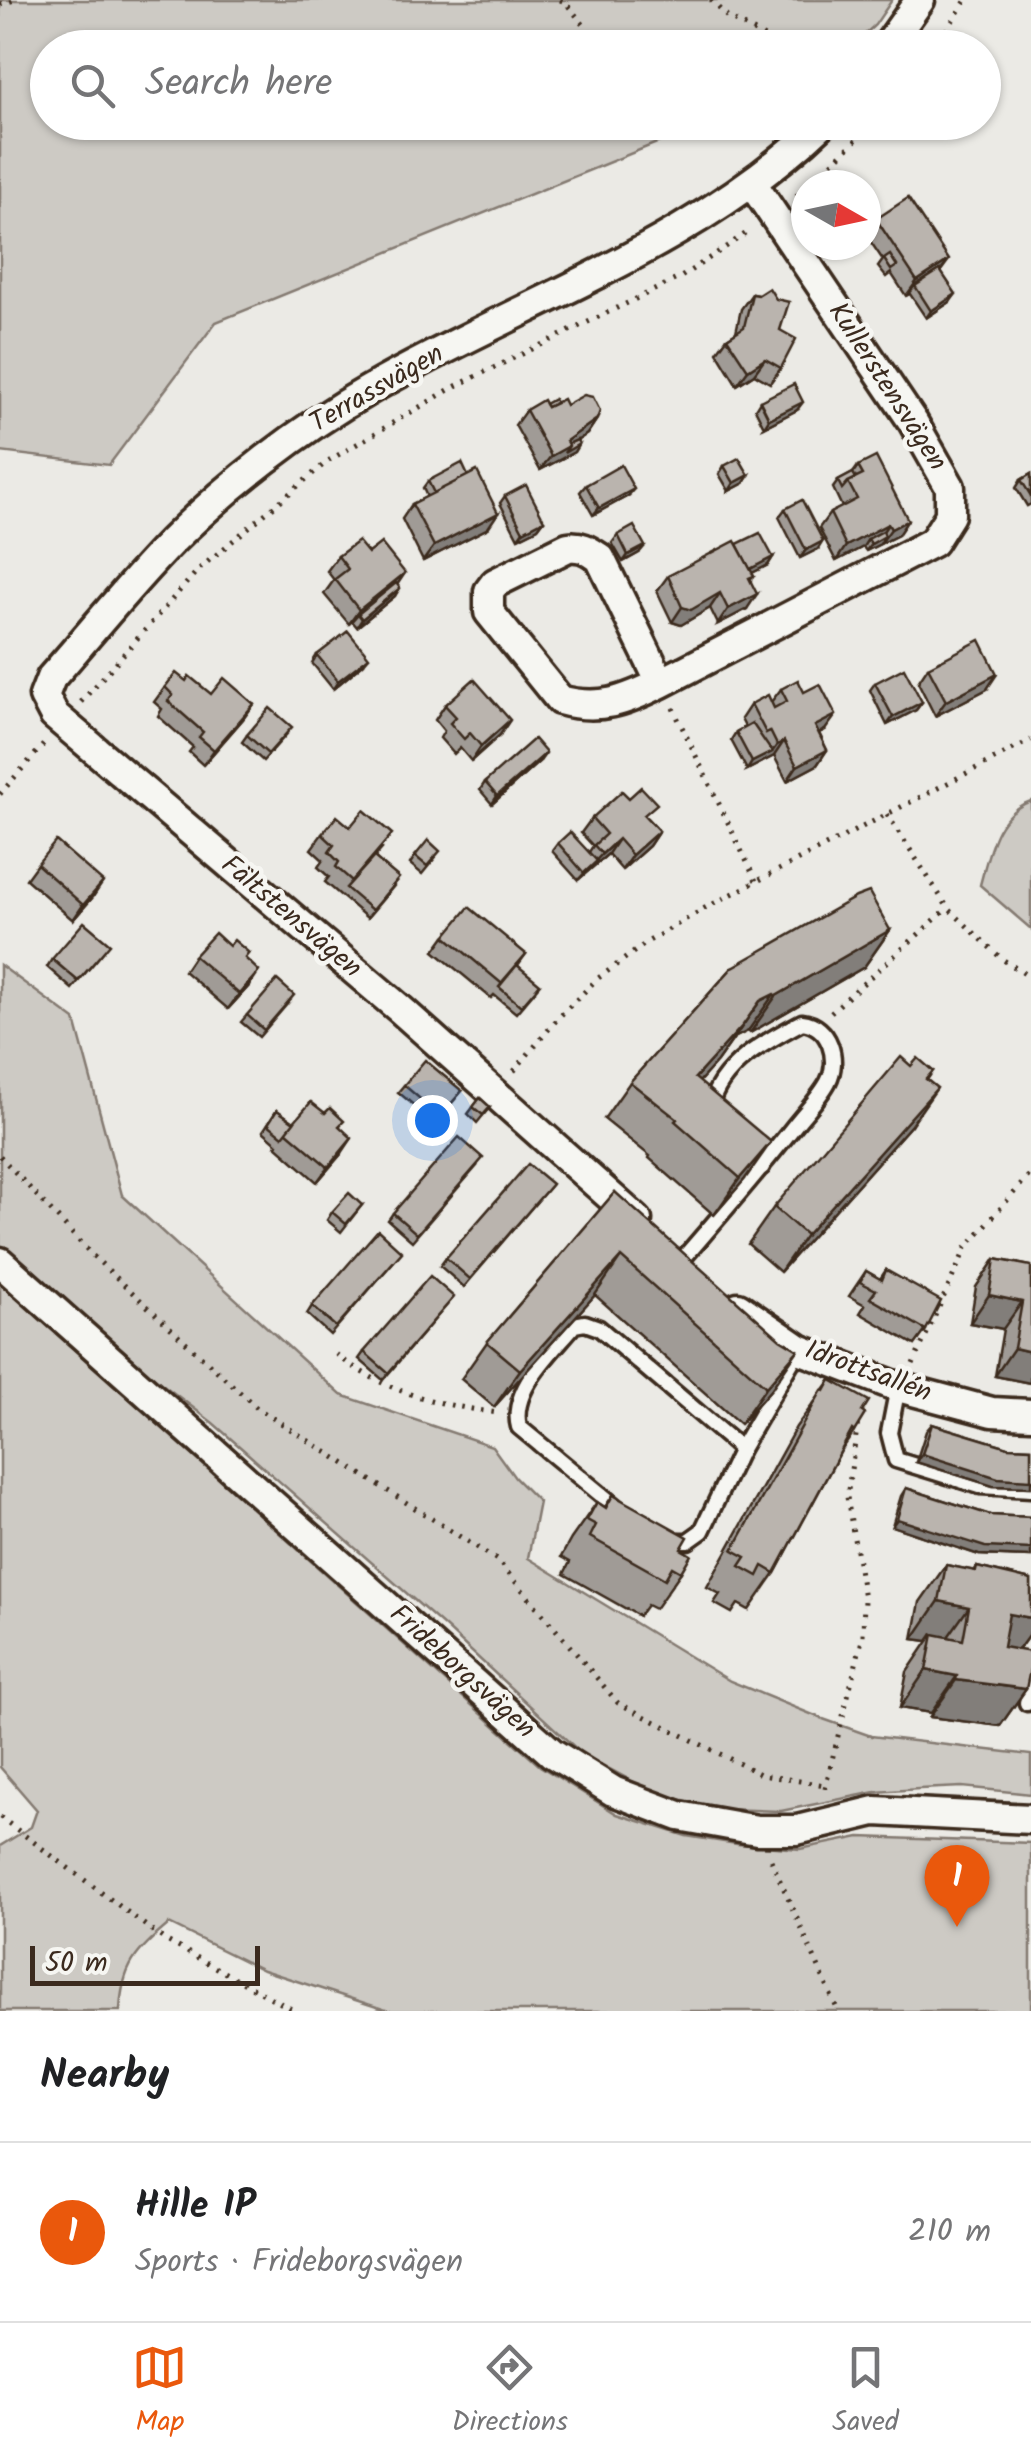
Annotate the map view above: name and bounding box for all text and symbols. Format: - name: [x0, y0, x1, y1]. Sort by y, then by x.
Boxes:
- search box: [30, 30, 1001, 140]
- text: Search here: [145, 55, 332, 115]
- icon: search: [65, 58, 120, 113]
- north arrow: [791, 170, 881, 260]
- street label: Kullerstensvägen: [815, 294, 959, 480]
- street label: Terrassvägen: [301, 332, 453, 446]
- street label: Fältstensvägen: [210, 844, 372, 990]
- your location: [407, 1095, 458, 1146]
- street label: Idrottsallén: [798, 1328, 938, 1416]
- street label: Frideborgsvägen: [378, 1593, 546, 1751]
- pin: 1: [924, 1844, 990, 1927]
- scale bar: [30, 1941, 260, 1986]
- text: 50 m: [45, 1941, 108, 1986]
- text: Nearby: [40, 2043, 169, 2110]
- text: Hille IP: [135, 2177, 256, 2237]
- text: 1: [68, 2207, 77, 2258]
- text: 210 m: [908, 2207, 991, 2258]
- text: Sports · Frideborgsvägen: [135, 2237, 463, 2288]
- tab: Map: [132, 2340, 187, 2445]
- tab: Directions: [452, 2340, 568, 2445]
- tab: Saved: [832, 2340, 899, 2445]

